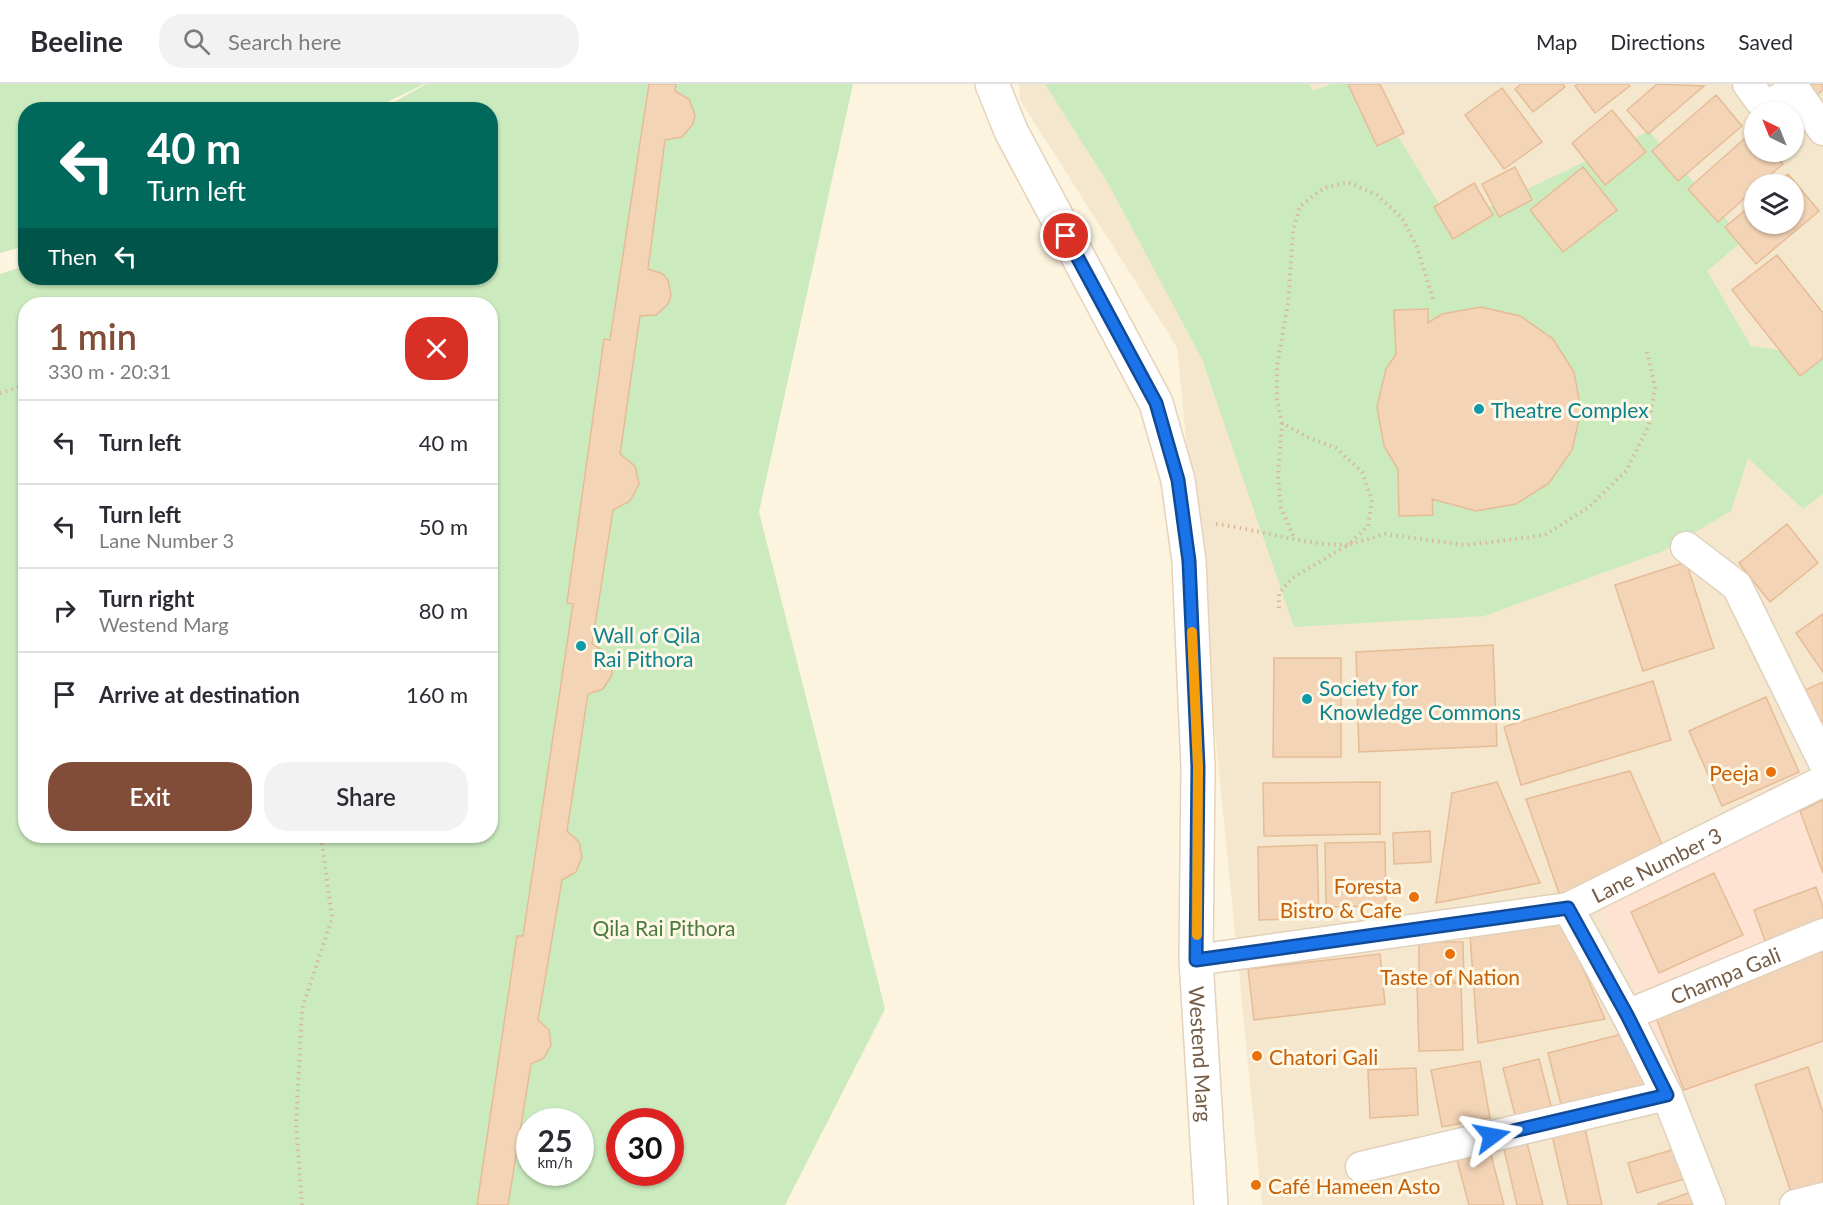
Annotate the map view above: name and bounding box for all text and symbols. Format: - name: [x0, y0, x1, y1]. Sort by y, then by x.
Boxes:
- search box: [159, 14, 579, 68]
- text: Beeline: [30, 24, 123, 58]
- icon: search: [180, 25, 213, 58]
- text: Search here: [228, 28, 341, 55]
- text: Map: [1536, 29, 1577, 54]
- text: Directions: [1610, 29, 1705, 54]
- text: Saved: [1738, 29, 1793, 54]
- north arrow: [1744, 102, 1804, 162]
- map controls: [1744, 102, 1804, 234]
- text: 40 m: [147, 123, 241, 173]
- icon: left: [48, 126, 126, 204]
- text: Turn left: [147, 174, 246, 207]
- button: layers: [1744, 174, 1804, 234]
- pin: [1040, 210, 1091, 261]
- icon: arrive: [1049, 219, 1082, 252]
- icon: left: [109, 240, 142, 273]
- text: Then: [48, 243, 97, 270]
- text: 1 min: [48, 314, 137, 358]
- button: close: [405, 317, 468, 380]
- text: 330 m · 20:31: [48, 359, 171, 383]
- place label: Theatre Complex: [1491, 397, 1649, 422]
- marker: Theatre Complex: [1472, 402, 1486, 416]
- icon: left: [48, 426, 81, 459]
- text: Turn left: [99, 429, 181, 456]
- text: 40 m: [419, 429, 468, 456]
- text: Turn left: [99, 501, 181, 528]
- icon: left: [48, 510, 81, 543]
- text: 50 m: [419, 513, 468, 540]
- text: Lane Number 3: [99, 528, 234, 552]
- text: Turn right: [99, 585, 194, 612]
- icon: right: [48, 594, 81, 627]
- text: 80 m: [419, 597, 468, 624]
- text: Westend Marg: [99, 612, 229, 636]
- place label: Wall of Qila Rai Pithora: [593, 622, 700, 671]
- marker: Wall of Qila Rai Pithora: [574, 639, 588, 653]
- place label: Society for Knowledge Commons: [1319, 675, 1521, 724]
- icon: arrive: [48, 678, 81, 711]
- text: Arrive at destination: [99, 681, 300, 708]
- text: 160 m: [406, 681, 468, 708]
- marker: Society for Knowledge Commons: [1300, 692, 1314, 706]
- place label: Peeja: [1709, 760, 1759, 785]
- button: Exit: [48, 762, 252, 831]
- button: Share: [264, 762, 468, 831]
- marker: Peeja: [1764, 765, 1778, 779]
- street label: Lane Number 3: [1587, 821, 1725, 907]
- place label: Foresta Bistro & Cafe: [1280, 873, 1402, 922]
- marker: Foresta Bistro & Cafe: [1407, 890, 1421, 904]
- park label: Qila Rai Pithora: [593, 915, 735, 940]
- street label: Champa Gali: [1666, 941, 1784, 1008]
- marker: Taste of Nation: [1443, 947, 1457, 961]
- place label: Taste of Nation: [1380, 964, 1520, 989]
- street label: Westend Marg: [1185, 985, 1218, 1123]
- place label: Chatori Gali: [1269, 1044, 1378, 1069]
- marker: Chatori Gali: [1250, 1049, 1264, 1063]
- position arrow: [1460, 1104, 1524, 1168]
- speed limit sign: 30: [606, 1108, 684, 1186]
- text: 25: [538, 1122, 572, 1158]
- text: km/h: [537, 1153, 573, 1171]
- place label: Café Hameen Asto: [1268, 1173, 1441, 1198]
- marker: Café Hameen Asto: [1249, 1178, 1263, 1192]

